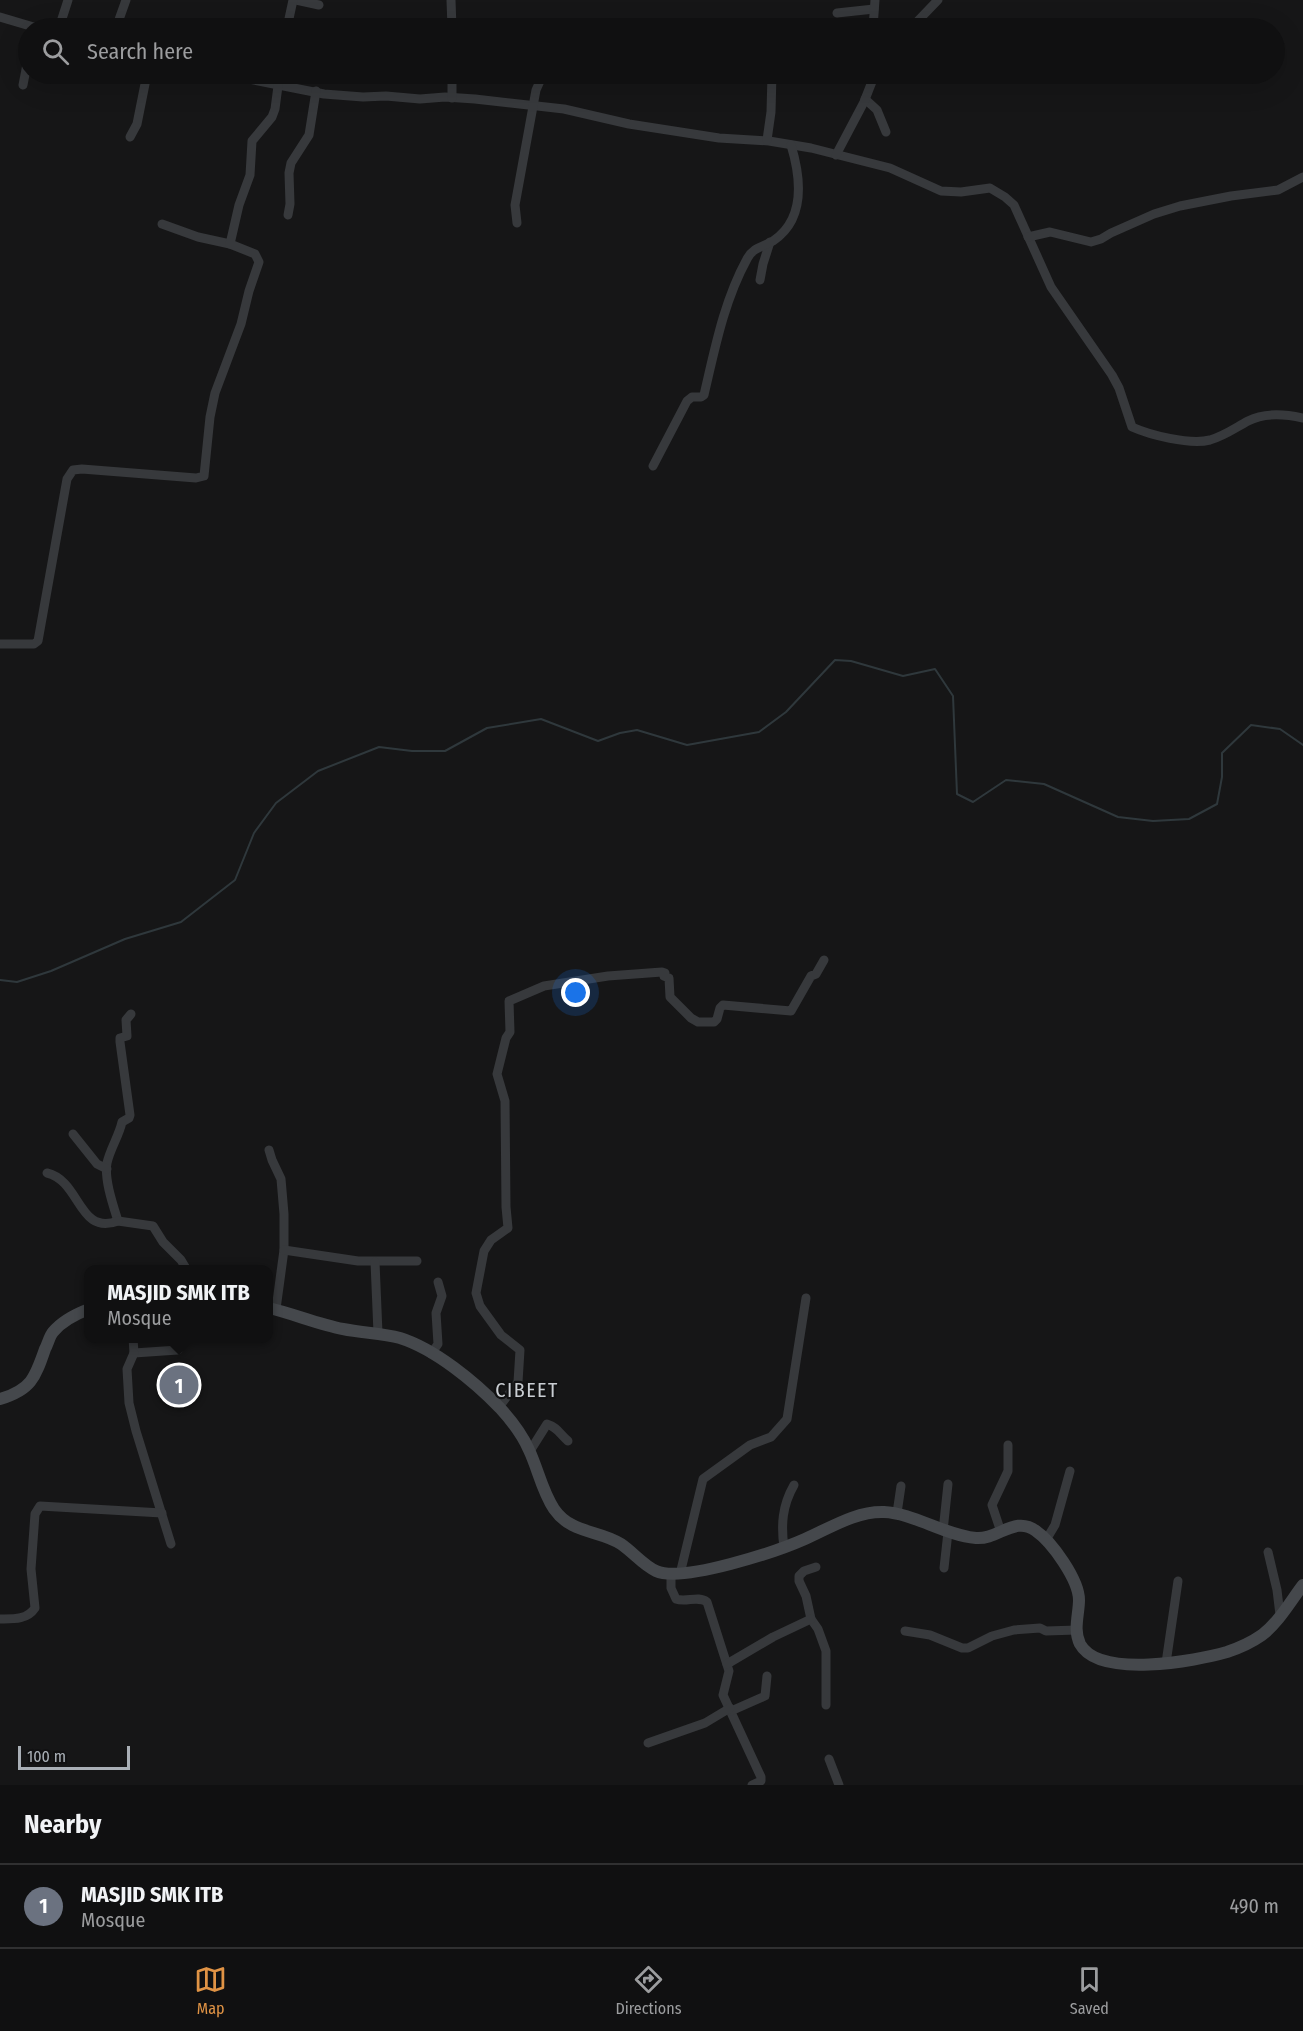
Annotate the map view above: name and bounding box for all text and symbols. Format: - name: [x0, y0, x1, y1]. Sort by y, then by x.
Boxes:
- search box: [18, 18, 1285, 84]
- icon: search: [39, 35, 72, 68]
- text: Search here: [87, 38, 193, 65]
- your location: [561, 978, 590, 1007]
- popup: [84, 1265, 273, 1343]
- text: MASJID SMK ITB: [107, 1279, 250, 1306]
- text: Mosque: [107, 1306, 172, 1330]
- pin: 1: [160, 1362, 198, 1408]
- district label: CIBEET: [495, 1378, 559, 1402]
- scale bar: [18, 1743, 130, 1770]
- text: 100 m: [27, 1747, 66, 1766]
- text: Nearby: [24, 1809, 101, 1840]
- text: MASJID SMK ITB: [81, 1881, 223, 1908]
- text: 1: [39, 1894, 48, 1918]
- text: 490 m: [1229, 1894, 1279, 1918]
- text: Mosque: [81, 1908, 145, 1932]
- tab: Map: [194, 1963, 227, 2018]
- tab: Directions: [615, 1963, 682, 2018]
- tab: Saved: [1070, 1963, 1109, 2018]

